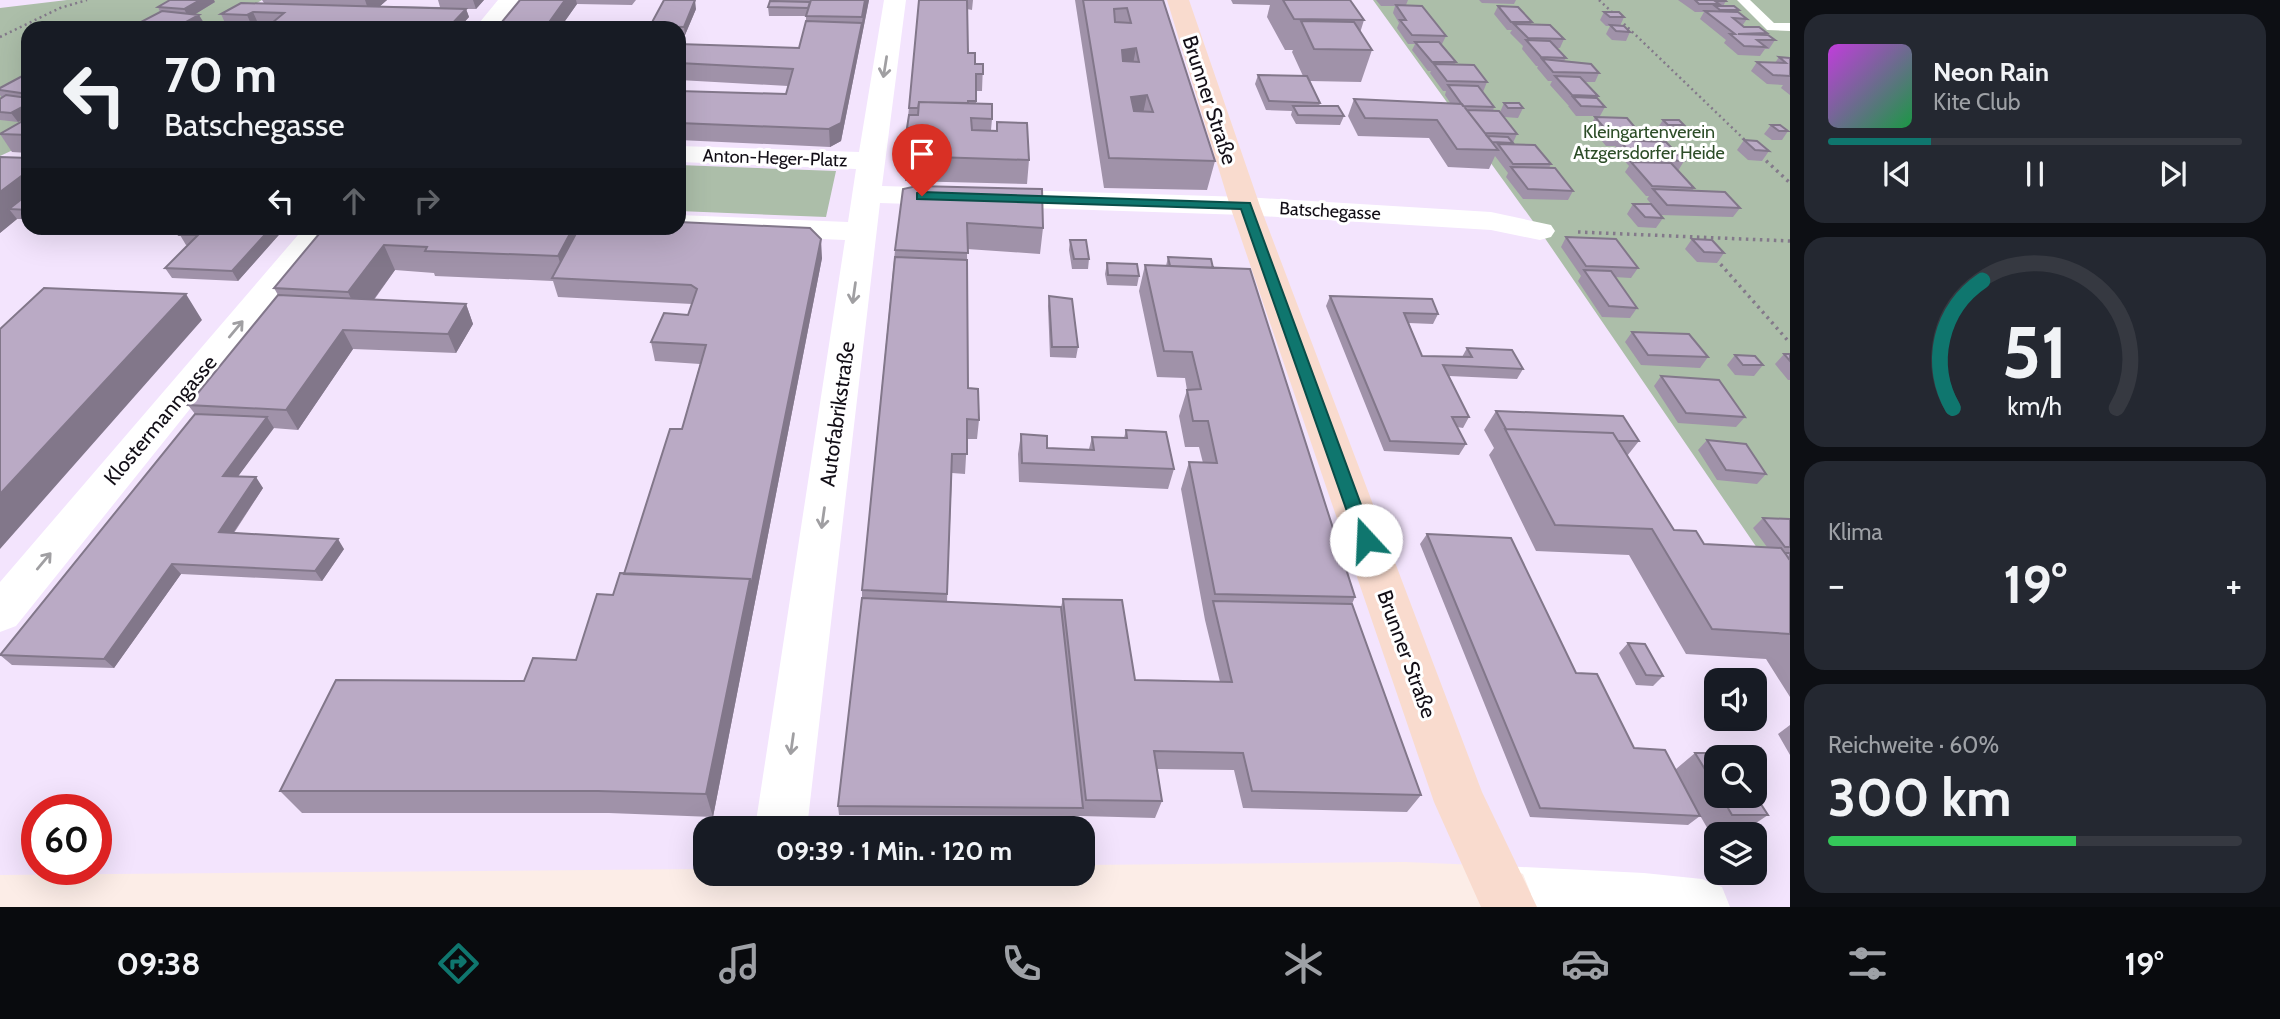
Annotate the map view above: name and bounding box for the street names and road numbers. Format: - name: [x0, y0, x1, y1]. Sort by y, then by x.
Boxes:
- street label: Brunner Straße: [1177, 32, 1243, 168]
- street label: Anton-Heger-Platz: [702, 144, 848, 172]
- street label: Batschegasse: [1279, 197, 1381, 225]
- street label: Autofabrikstraße: [814, 340, 860, 488]
- street label: Klostermanngasse: [98, 350, 222, 490]
- street label: Brunner Straße: [1372, 587, 1442, 721]

